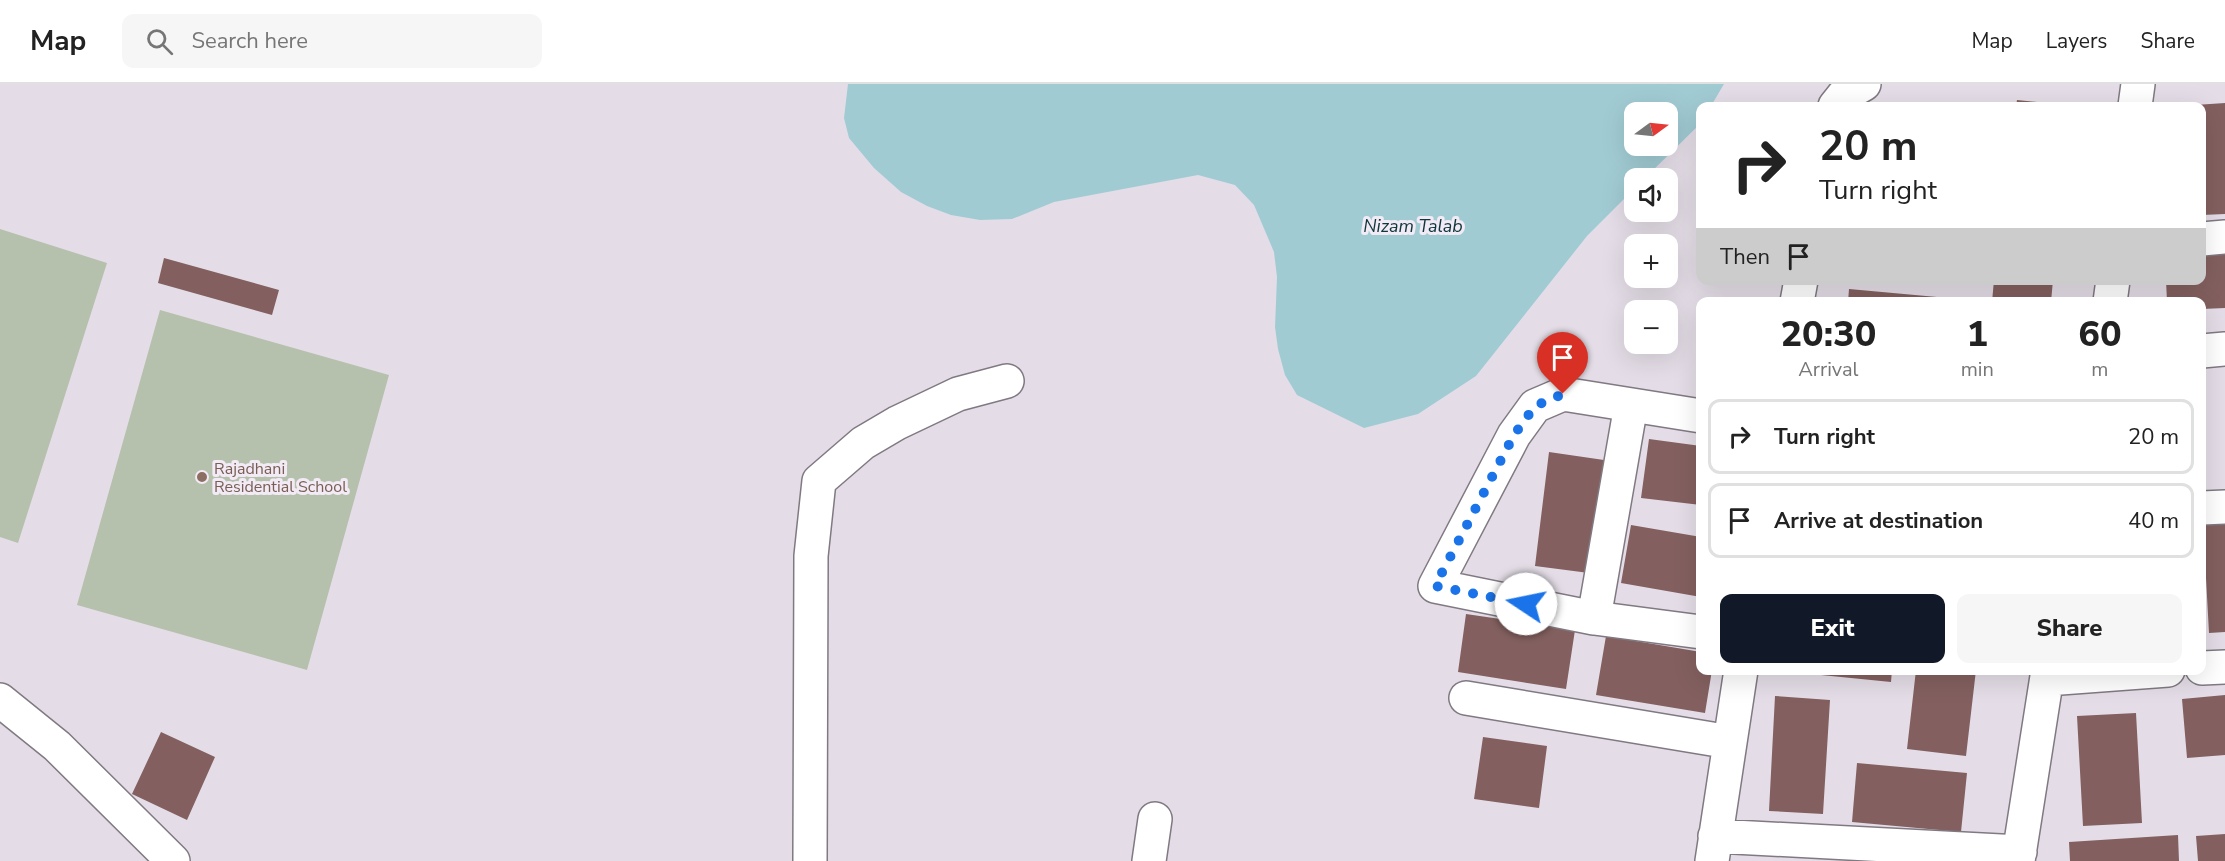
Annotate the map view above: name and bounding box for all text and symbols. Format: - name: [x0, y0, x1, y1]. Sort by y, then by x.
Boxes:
- search box: [122, 14, 542, 68]
- text: Map: [30, 22, 86, 60]
- icon: search: [143, 25, 176, 58]
- text: Search here: [191, 26, 308, 56]
- text: Map: [1971, 27, 2013, 55]
- text: Layers: [2046, 27, 2107, 55]
- text: Share: [2140, 27, 2195, 55]
- north arrow: [1624, 102, 1678, 156]
- map controls: [1624, 102, 1678, 354]
- text: 20 m: [1819, 118, 1918, 175]
- icon: right: [1720, 126, 1798, 204]
- button: sound: [1624, 168, 1678, 222]
- text: Turn right: [1819, 172, 1937, 209]
- water label: Nizam Talab: [1363, 214, 1463, 238]
- button: +: [1624, 234, 1678, 288]
- icon: arrive: [1782, 240, 1815, 273]
- text: Then: [1720, 242, 1770, 272]
- button: −: [1624, 300, 1678, 354]
- text: 20:30: [1780, 310, 1876, 359]
- text: 1: [1966, 310, 1988, 359]
- text: 60: [2078, 310, 2122, 359]
- pin: [1537, 332, 1588, 394]
- icon: arrive: [1546, 341, 1579, 374]
- text: Arrival: [1798, 356, 1858, 383]
- text: min: [1961, 356, 1994, 383]
- text: m: [2091, 356, 2108, 383]
- icon: right: [1723, 420, 1756, 453]
- text: Turn right: [1774, 422, 1875, 452]
- text: 20 m: [2128, 422, 2179, 452]
- place label: Rajadhani Residential School: [214, 458, 347, 498]
- marker: Rajadhani Residential School: [195, 470, 209, 484]
- icon: arrive: [1723, 504, 1756, 537]
- text: Arrive at destination: [1774, 506, 1983, 536]
- text: 40 m: [2128, 506, 2179, 536]
- position arrow: [1494, 572, 1558, 636]
- button: Exit: [1720, 594, 1945, 663]
- button: Share: [1957, 594, 2182, 663]

